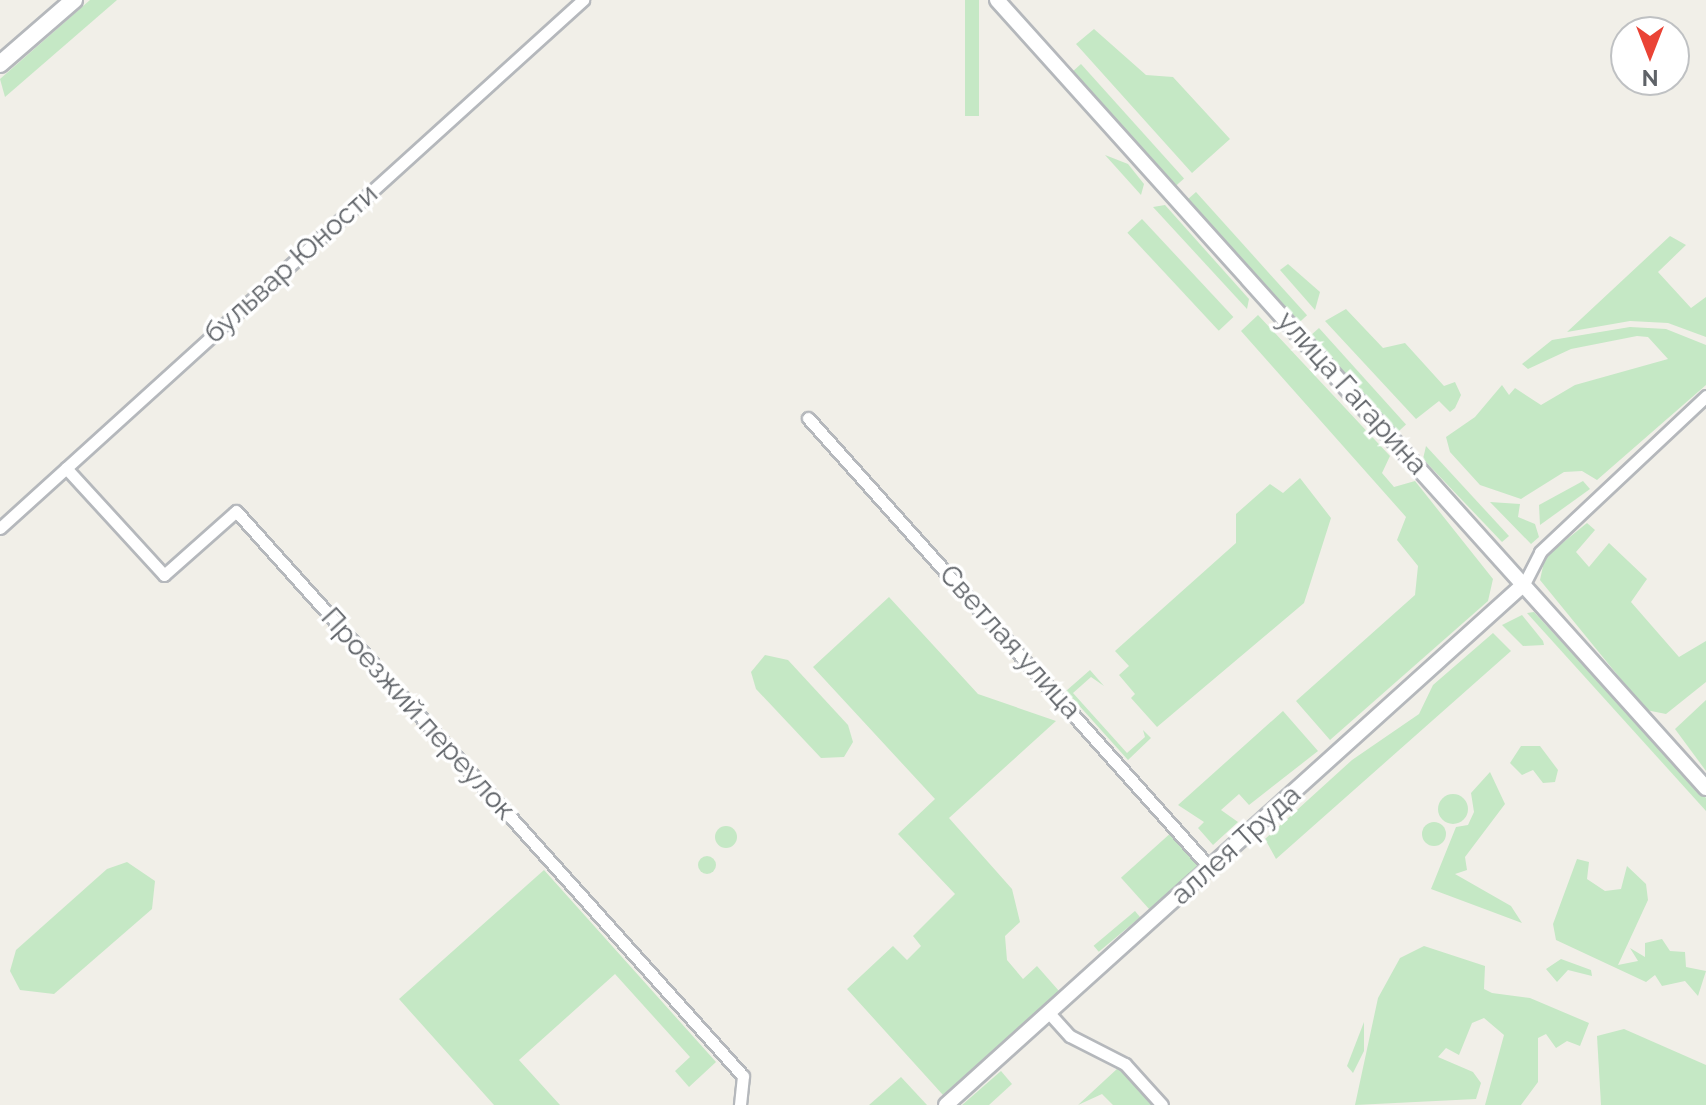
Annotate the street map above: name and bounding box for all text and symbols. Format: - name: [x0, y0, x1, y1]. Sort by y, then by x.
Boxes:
- north arrow: [1610, 16, 1690, 96]
- text: N: [1642, 65, 1658, 91]
- street label: бульвар Юности: [197, 177, 385, 351]
- street label: улица Гагарина: [1270, 304, 1434, 482]
- street label: Светлая улица: [932, 558, 1088, 726]
- street label: Проезжий переулок: [314, 601, 522, 827]
- street label: аллея Труда: [1164, 778, 1308, 912]

